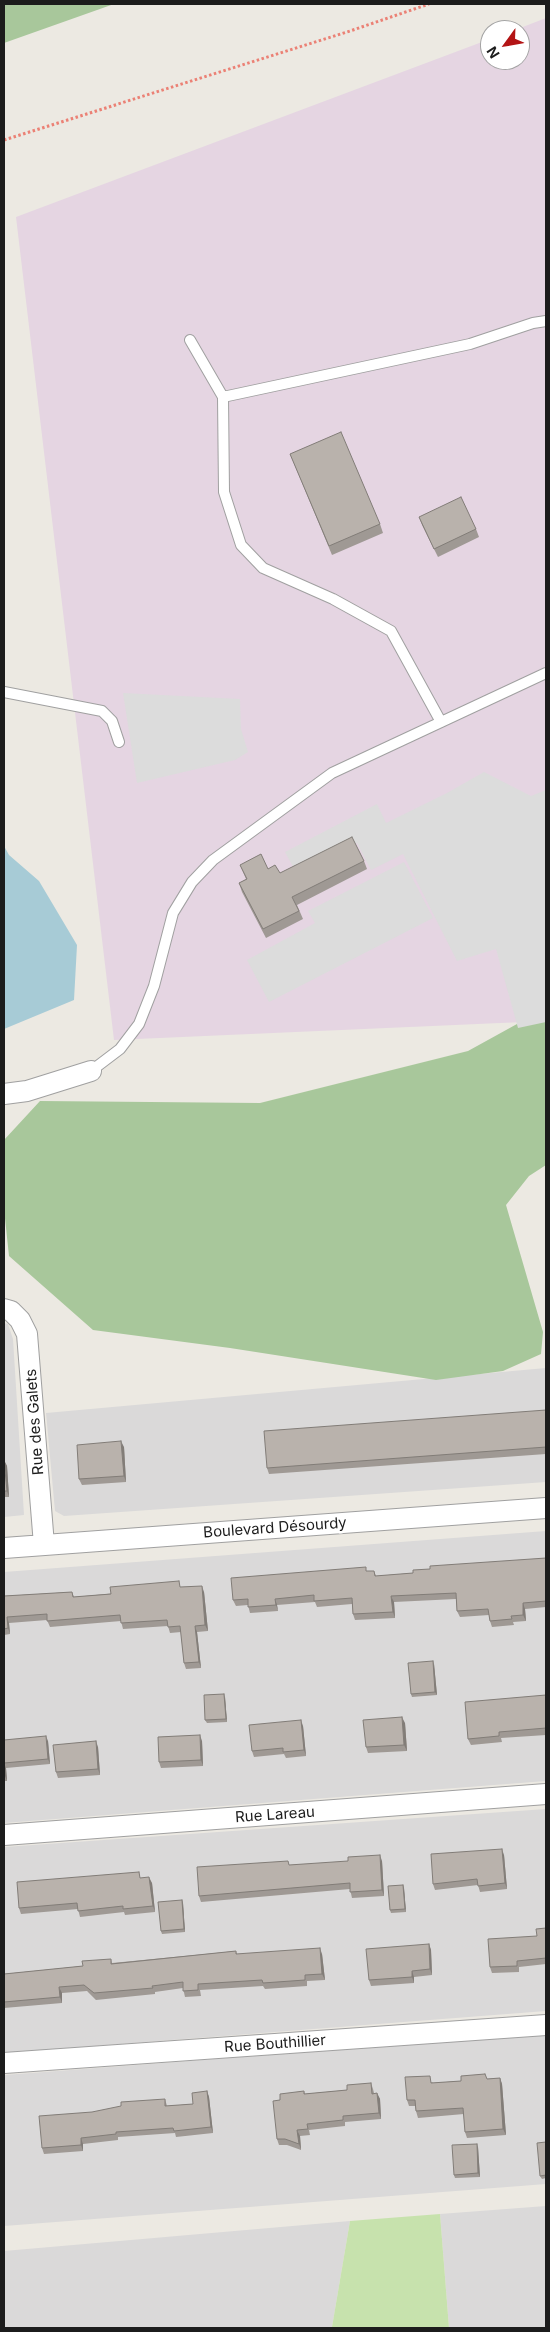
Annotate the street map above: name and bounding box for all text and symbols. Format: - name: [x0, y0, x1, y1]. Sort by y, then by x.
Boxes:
- north arrow: [480, 20, 530, 70]
- text: N: [483, 44, 503, 62]
- street label: Rue des Galets: [22, 1368, 48, 1476]
- street label: Boulevard Désourdy: [203, 1514, 347, 1542]
- street label: Rue Lareau: [234, 1803, 316, 1827]
- street label: Rue Bouthillier: [224, 2031, 326, 2057]

